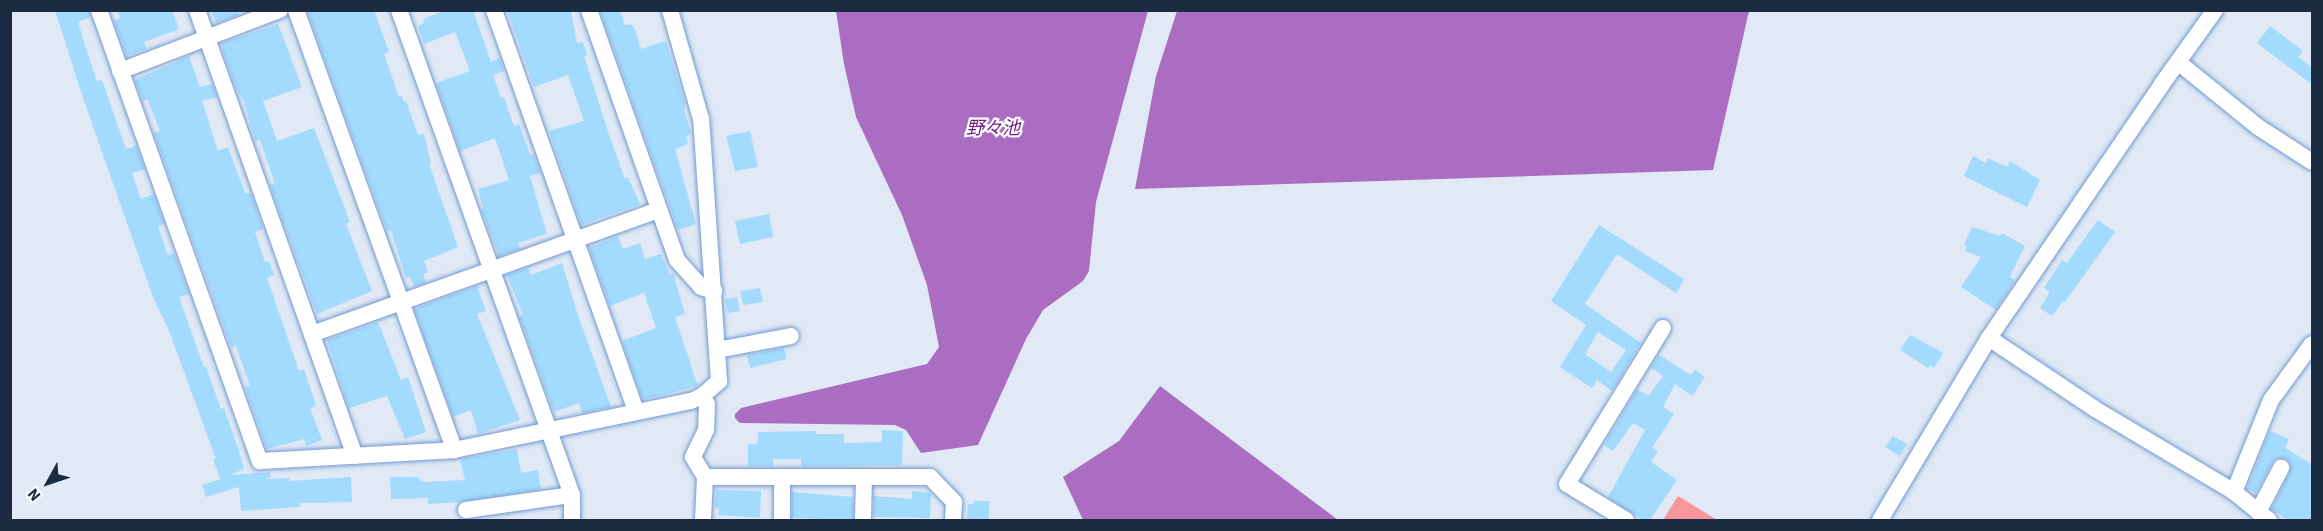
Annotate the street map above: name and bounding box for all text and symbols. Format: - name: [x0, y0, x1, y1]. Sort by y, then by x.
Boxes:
- water label: 野々池: [966, 118, 1020, 140]
- north arrow: [18, 453, 78, 513]
- text: N: [22, 483, 46, 506]

